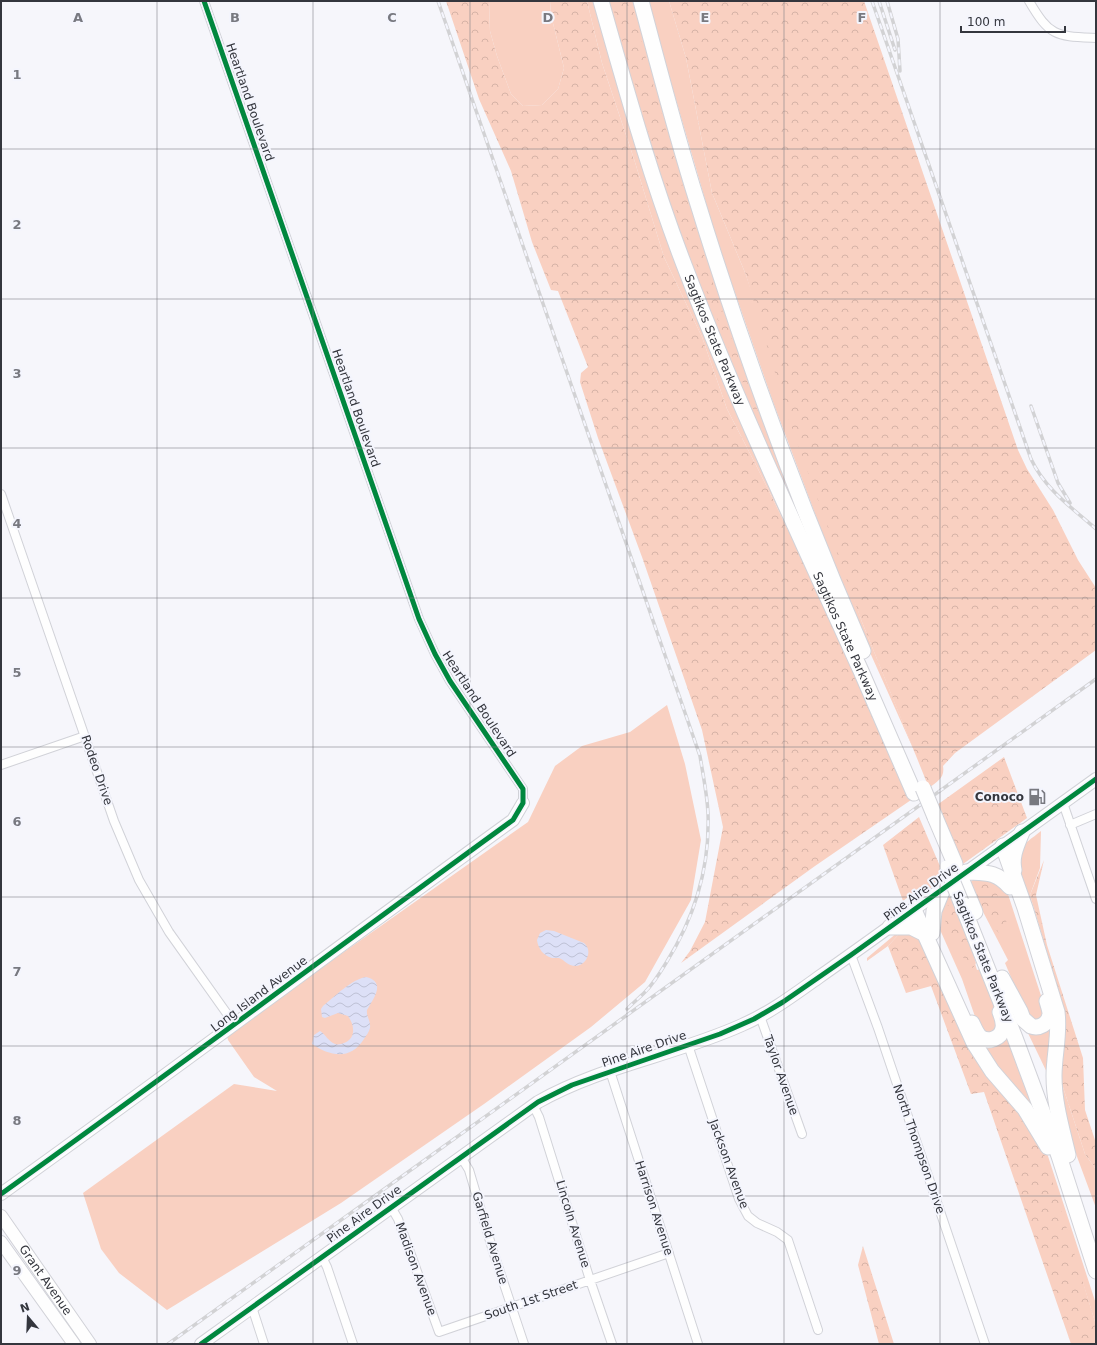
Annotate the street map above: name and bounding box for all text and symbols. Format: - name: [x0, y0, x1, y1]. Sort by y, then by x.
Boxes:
- scale bar: [961, 8, 1065, 34]
- text: A: [73, 10, 83, 25]
- text: B: [230, 10, 240, 25]
- text: C: [387, 10, 397, 25]
- text: D: [543, 10, 554, 25]
- text: E: [701, 10, 709, 25]
- text: F: [858, 10, 866, 25]
- text: 100 m: [967, 15, 1005, 29]
- street label: Heartland Boulevard: [223, 41, 277, 163]
- text: 1: [12, 67, 22, 82]
- text: 2: [12, 217, 22, 232]
- street label: Sagtikos State Parkway: [682, 273, 748, 408]
- street label: Heartland Boulevard: [329, 347, 383, 469]
- text: 3: [12, 366, 22, 381]
- text: 4: [12, 516, 22, 531]
- street label: Sagtikos State Parkway: [810, 570, 880, 704]
- street label: Heartland Boulevard: [439, 648, 519, 760]
- text: 5: [12, 665, 22, 680]
- street label: Rodeo Drive: [78, 733, 116, 807]
- fuel station icon: Conoco: [1027, 787, 1047, 807]
- place label: Conoco: [975, 790, 1024, 804]
- text: 6: [12, 814, 22, 829]
- street label: Pine Aire Drive: [881, 860, 961, 924]
- street label: Sagtikos State Parkway: [950, 889, 1016, 1025]
- street label: Long Island Avenue: [208, 953, 310, 1035]
- text: 7: [12, 964, 22, 979]
- street label: Pine Aire Drive: [600, 1028, 688, 1070]
- street label: Taylor Avenue: [760, 1032, 801, 1117]
- street label: North Thompson Drive: [890, 1082, 948, 1216]
- text: 8: [12, 1113, 22, 1128]
- street label: Jackson Avenue: [706, 1116, 752, 1211]
- street label: Harrison Avenue: [632, 1159, 676, 1257]
- street label: Lincoln Avenue: [553, 1178, 593, 1270]
- street label: Pine Aire Drive: [324, 1182, 404, 1246]
- street label: Garfield Avenue: [469, 1190, 511, 1286]
- street label: Madison Avenue: [393, 1220, 439, 1318]
- street label: Grant Avenue: [16, 1242, 75, 1318]
- text: 9: [12, 1263, 22, 1278]
- street label: South 1st Street: [483, 1277, 580, 1323]
- north arrow: [8, 1297, 48, 1337]
- text: N: [18, 1300, 31, 1316]

